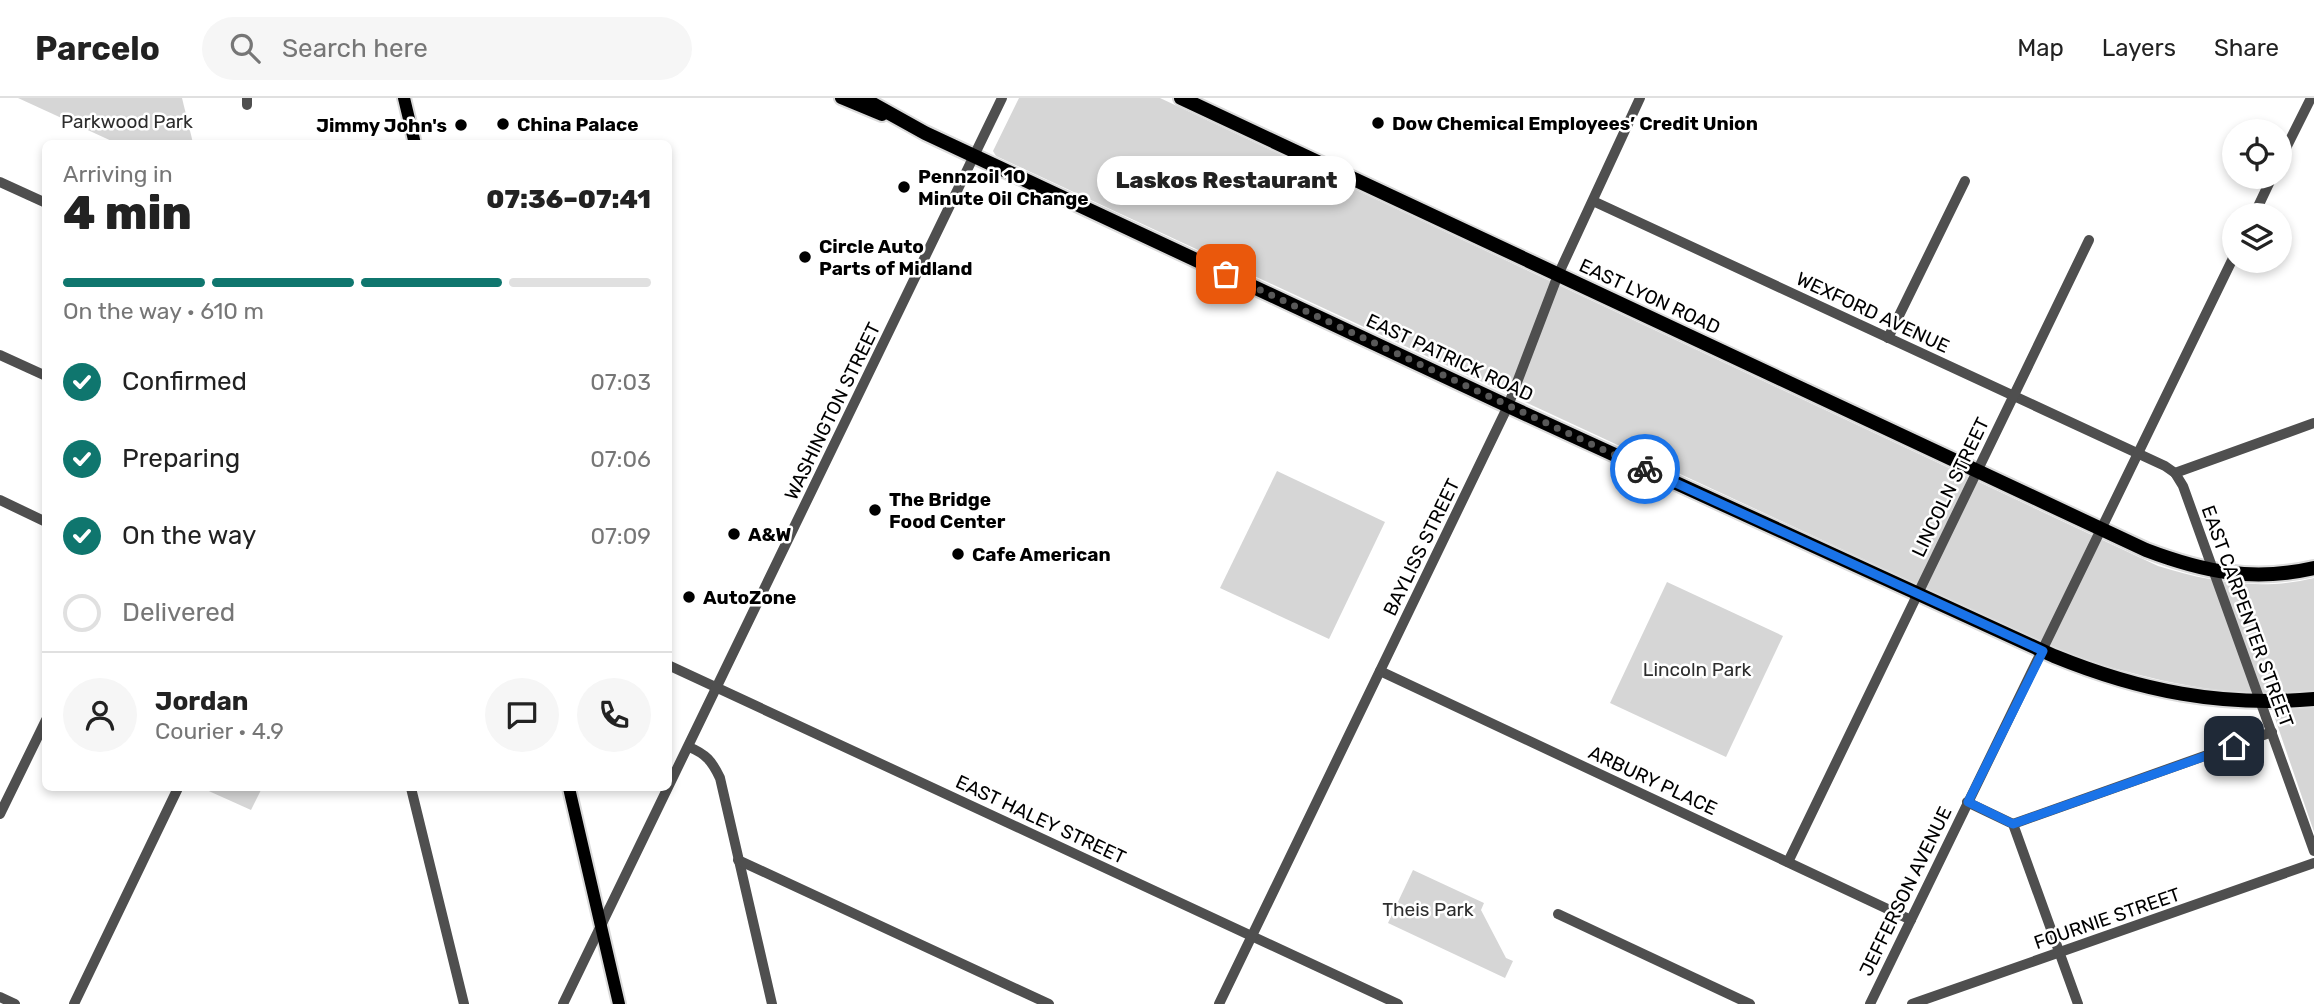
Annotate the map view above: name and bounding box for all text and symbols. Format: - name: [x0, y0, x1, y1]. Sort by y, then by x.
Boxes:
- search box: [202, 17, 692, 80]
- text: Parcelo: [35, 29, 160, 68]
- icon: search: [226, 29, 264, 67]
- text: Search here: [282, 33, 428, 64]
- text: Map: [2017, 34, 2064, 62]
- text: Layers: [2102, 34, 2176, 62]
- text: Share: [2214, 34, 2279, 62]
- park label: Parkwood Park: [61, 110, 193, 133]
- place label: Dow Chemical Employees’ Credit Union: [1392, 112, 1758, 135]
- place label: China Palace: [517, 113, 639, 136]
- place label: Jimmy John's: [316, 114, 447, 137]
- marker: Dow Chemical Employees’ Credit Union: [1370, 115, 1386, 131]
- marker: China Palace: [495, 116, 511, 132]
- marker: Jimmy John's: [453, 117, 469, 133]
- map controls: [2222, 119, 2292, 273]
- button: locate: [2222, 119, 2292, 189]
- callout: Laskos Restaurant: [1096, 155, 1356, 204]
- text: Arriving in: [63, 160, 173, 188]
- place label: Pennzoil 10 Minute Oil Change: [918, 165, 1089, 210]
- text: Laskos Restaurant: [1115, 166, 1338, 194]
- marker: Pennzoil 10 Minute Oil Change: [896, 179, 912, 195]
- text: 07:36–07:41: [486, 184, 651, 215]
- text: 4 min: [63, 186, 192, 241]
- button: layers: [2222, 203, 2292, 273]
- place label: Circle Auto Parts of Midland: [819, 235, 973, 280]
- pin: [1196, 244, 1256, 304]
- marker: Circle Auto Parts of Midland: [797, 249, 813, 265]
- street label: EAST LYON ROAD: [1576, 254, 1724, 339]
- icon: bag: [1207, 255, 1245, 293]
- street label: WEXFORD AVENUE: [1793, 267, 1953, 358]
- text: On the way · 610 m: [63, 297, 264, 325]
- street label: EAST PATRICK ROAD: [1363, 309, 1537, 406]
- street label: WASHINGTON STREET: [780, 319, 885, 504]
- icon: check: [63, 363, 101, 401]
- text: Confirmed: [122, 366, 247, 397]
- text: 07:03: [590, 368, 651, 396]
- street label: LINCOLN STREET: [1907, 414, 1994, 561]
- courier: [1610, 434, 1680, 504]
- icon: check: [63, 440, 101, 478]
- text: Preparing: [122, 443, 240, 474]
- text: 07:06: [590, 445, 651, 473]
- icon: bike: [1626, 450, 1664, 488]
- street label: BAYLISS STREET: [1378, 475, 1465, 619]
- place label: The Bridge Food Center: [889, 488, 1006, 533]
- marker: The Bridge Food Center: [867, 502, 883, 518]
- street label: EAST CARPENTER STREET: [2197, 502, 2298, 730]
- icon: check: [63, 517, 101, 555]
- text: On the way: [122, 520, 256, 551]
- text: 07:09: [590, 522, 651, 550]
- place label: A&W: [748, 523, 792, 546]
- marker: A&W: [726, 526, 742, 542]
- place label: Cafe American: [972, 543, 1111, 566]
- marker: Cafe American: [950, 546, 966, 562]
- place label: AutoZone: [703, 586, 796, 609]
- marker: AutoZone: [681, 589, 697, 605]
- text: Delivered: [122, 597, 235, 628]
- park label: Lincoln Park: [1643, 658, 1751, 681]
- button: person: [63, 678, 137, 752]
- button: chat: [485, 678, 559, 752]
- button: phone: [577, 678, 651, 752]
- text: Jordan: [155, 686, 248, 717]
- pin: [2204, 716, 2264, 776]
- text: Courier · 4.9: [155, 717, 284, 745]
- icon: home: [2215, 727, 2253, 765]
- street label: ARBURY PLACE: [1585, 741, 1721, 820]
- street label: EAST HALEY STREET: [952, 770, 1129, 869]
- street label: JEFFERSON AVENUE: [1854, 803, 1956, 980]
- street label: FOURNIE STREET: [2031, 883, 2183, 954]
- park label: Theis Park: [1382, 898, 1474, 921]

